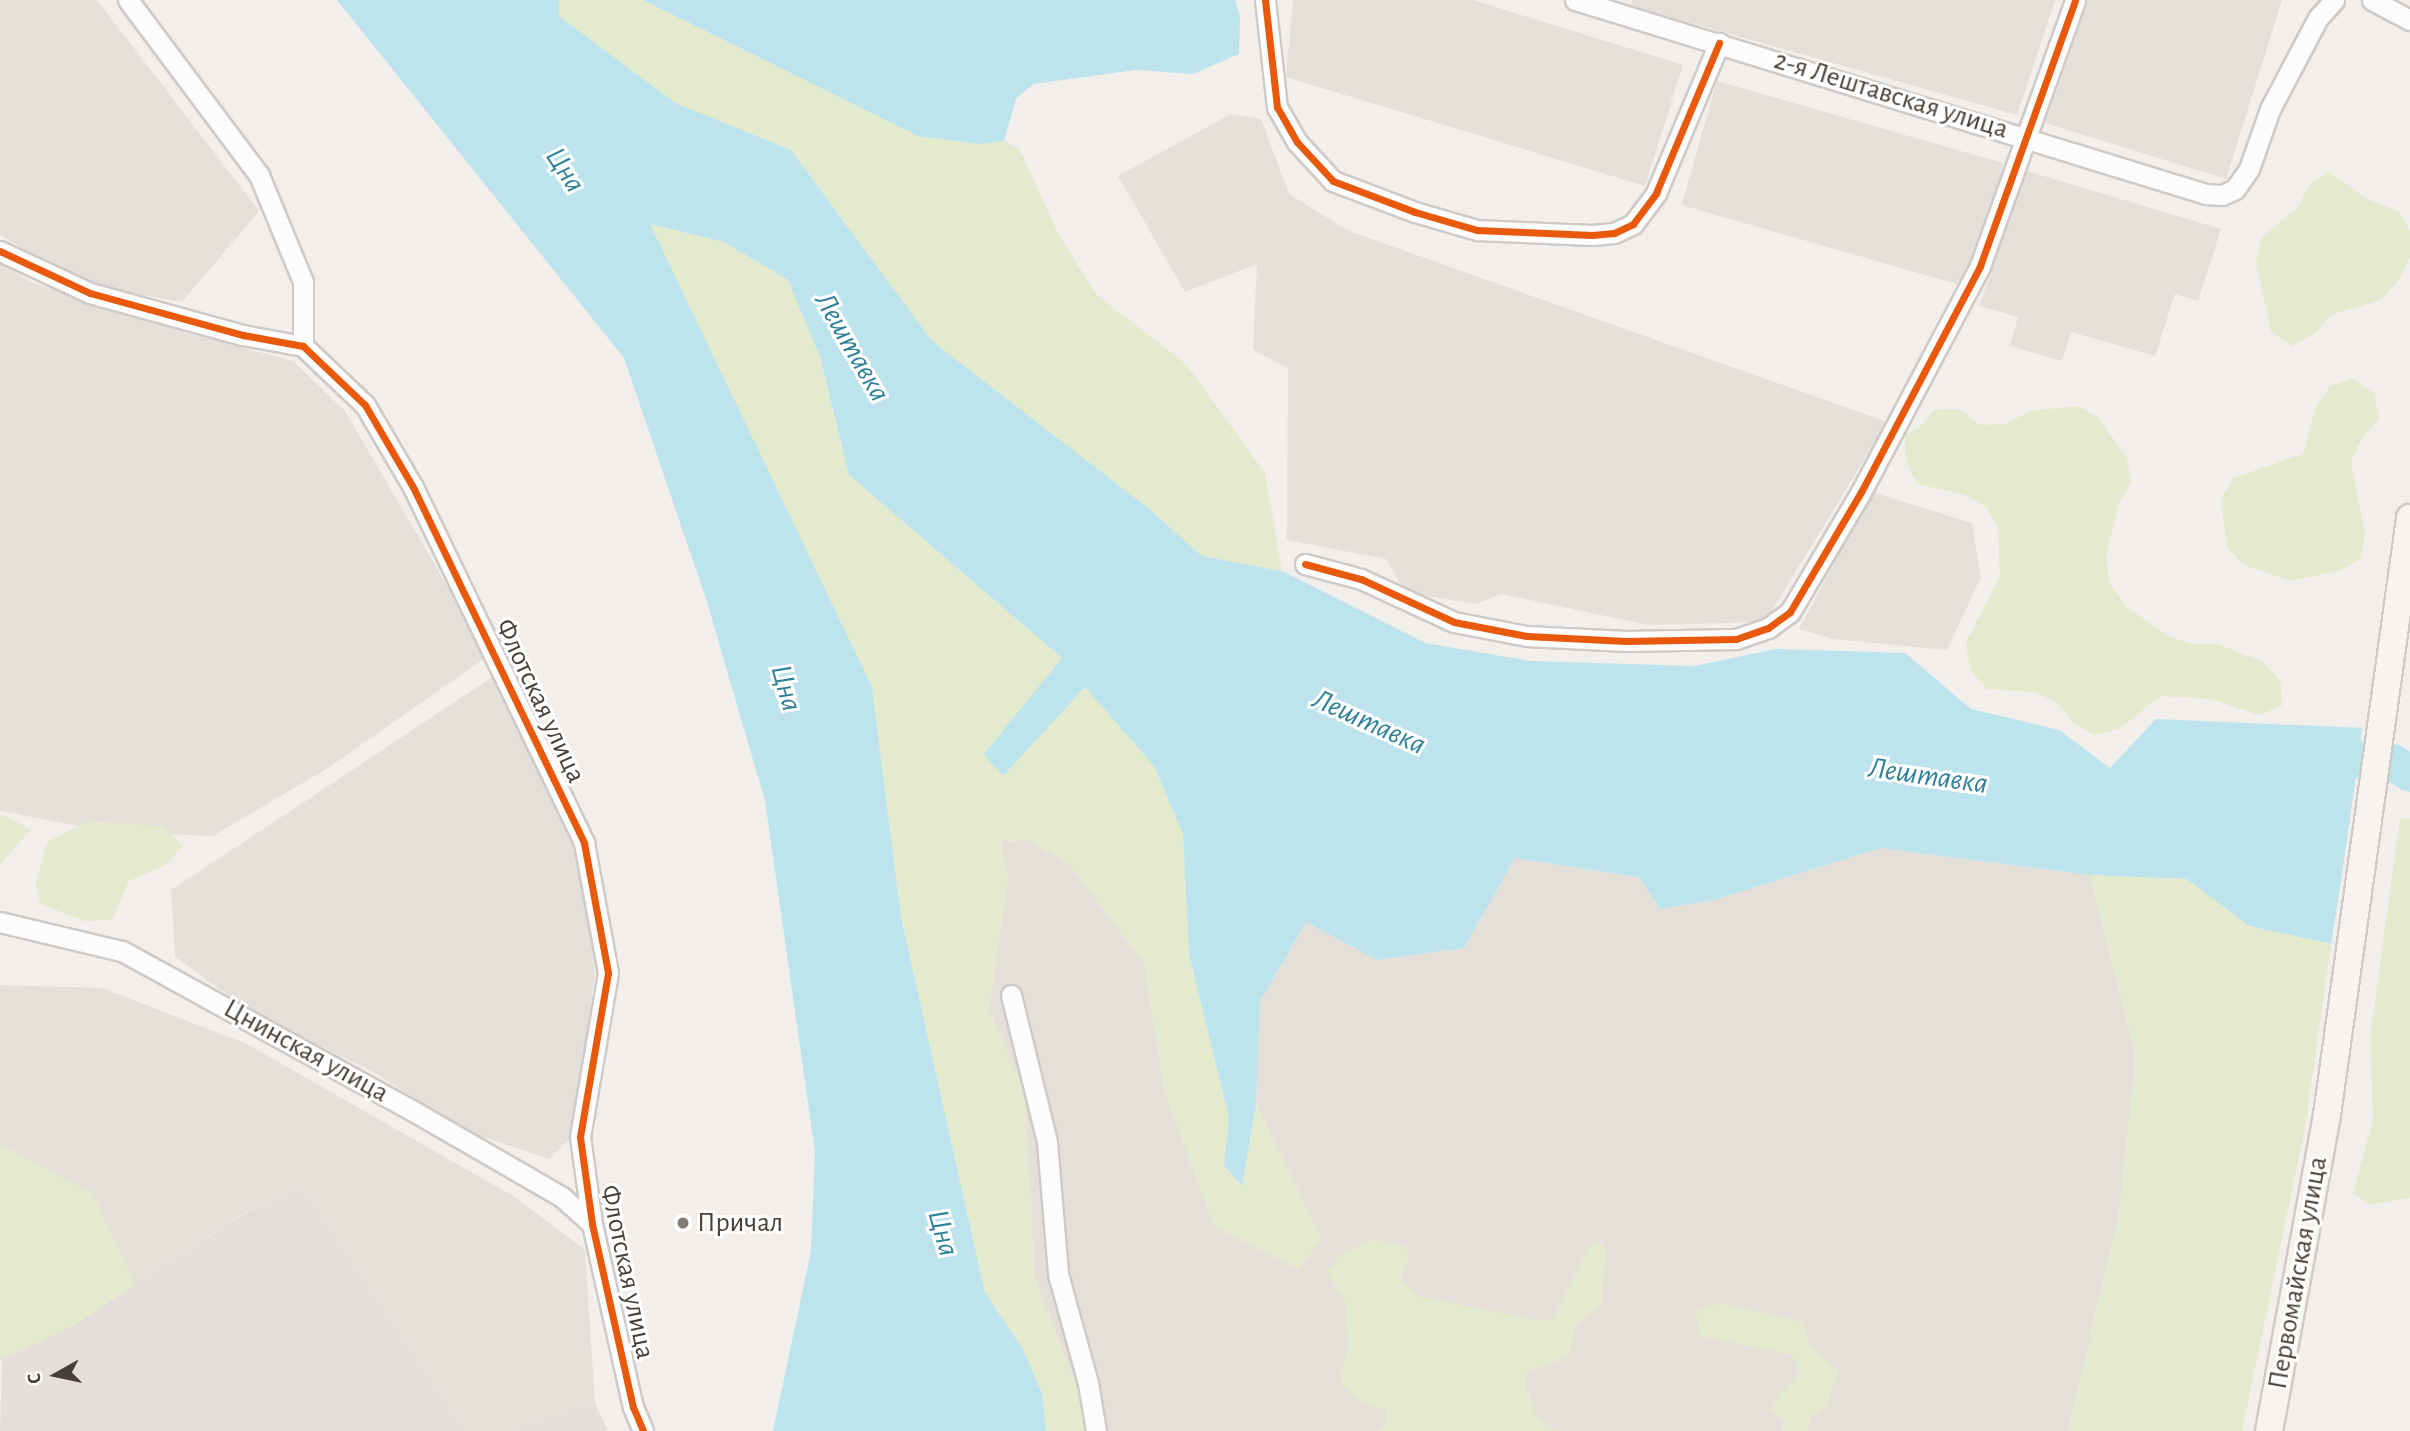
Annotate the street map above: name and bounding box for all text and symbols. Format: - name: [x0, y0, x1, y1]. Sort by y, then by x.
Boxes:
- street label: 2-я Лештавская улица: [1770, 43, 2012, 147]
- water label: Цна: [537, 141, 593, 199]
- water label: Лештавка: [806, 286, 898, 408]
- street label: Флотская улица: [487, 614, 593, 788]
- water label: Цна: [762, 661, 810, 715]
- water label: Лештавка: [1307, 681, 1431, 763]
- water label: Лештавка: [1866, 750, 1990, 802]
- street label: Цнинская улица: [218, 992, 394, 1110]
- street label: Первомайская улица: [2261, 1154, 2335, 1392]
- street label: Флотская улица: [592, 1182, 662, 1362]
- place label: Причал: [697, 1206, 783, 1240]
- water label: Цна: [919, 1206, 967, 1260]
- marker: Причал: [675, 1215, 691, 1231]
- north arrow: [21, 1340, 91, 1410]
- text: С: [25, 1372, 45, 1385]

